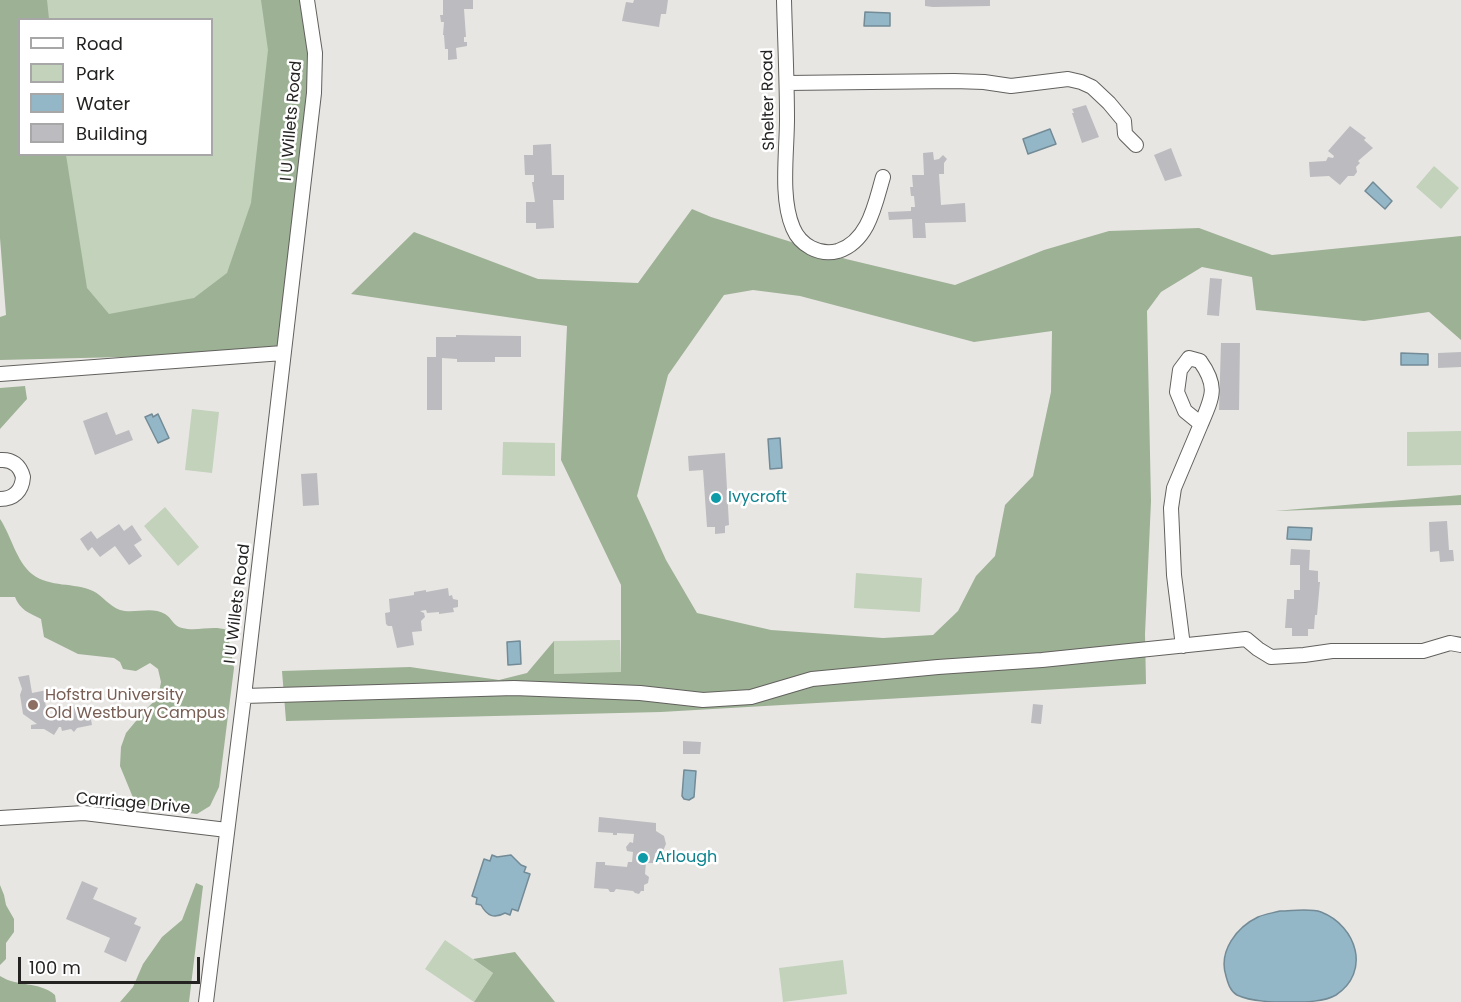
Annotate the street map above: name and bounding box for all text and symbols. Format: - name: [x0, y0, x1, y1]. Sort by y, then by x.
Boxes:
- legend: [18, 18, 213, 156]
- text: Road: [76, 31, 123, 56]
- street label: Shelter Road: [759, 49, 779, 151]
- street label: I U Willets Road: [277, 60, 307, 182]
- text: Park: [76, 61, 115, 86]
- text: Water: [76, 91, 130, 116]
- text: Building: [76, 121, 148, 146]
- place label: Ivycroft: [728, 488, 787, 508]
- marker: Ivycroft: [709, 491, 723, 505]
- street label: I U Willets Road: [221, 543, 255, 665]
- place label: Hofstra University Old Westbury Campus: [45, 686, 226, 724]
- marker: Hofstra University Old Westbury Campus: [26, 698, 40, 712]
- street label: Carriage Drive: [75, 789, 191, 819]
- place label: Arlough: [655, 848, 717, 868]
- marker: Arlough: [636, 851, 650, 865]
- scale bar: [21, 945, 202, 983]
- text: 100 m: [29, 955, 81, 980]

